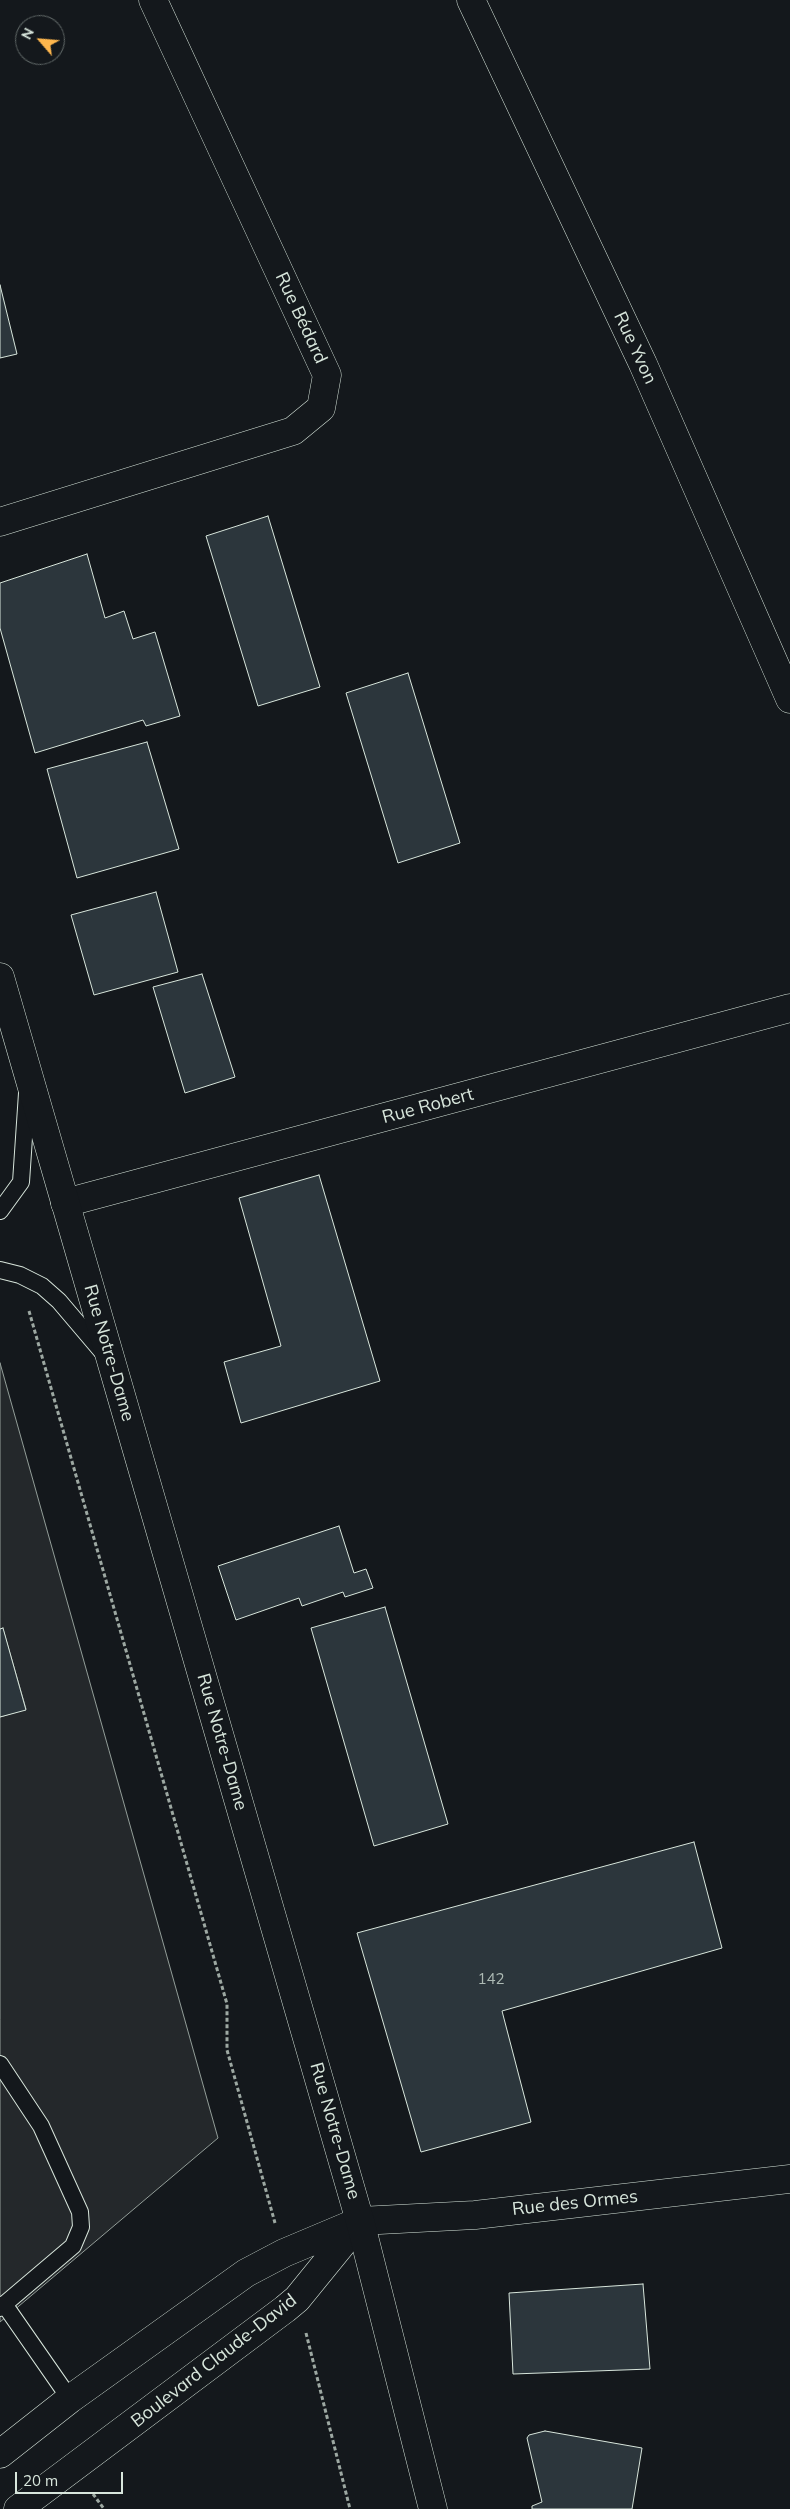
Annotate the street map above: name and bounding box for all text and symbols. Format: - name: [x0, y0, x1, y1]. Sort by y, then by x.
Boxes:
- north arrow: [15, 15, 65, 65]
- text: N: [17, 25, 38, 42]
- street label: Rue Bédard: [270, 269, 332, 367]
- street label: Rue Yvon: [609, 308, 661, 388]
- street label: Rue Robert: [380, 1083, 476, 1129]
- street label: Rue Notre-Dame: [79, 1282, 139, 1424]
- street label: Rue Notre-Dame: [192, 1671, 252, 1813]
- house number: 142: [478, 1970, 504, 1988]
- street label: Rue Notre-Dame: [305, 2060, 365, 2202]
- street label: Rue des Ormes: [511, 2186, 639, 2220]
- street label: Boulevard Claude-David: [127, 2290, 301, 2432]
- scale bar: [18, 2462, 125, 2494]
- text: 20 m: [23, 2471, 58, 2490]

